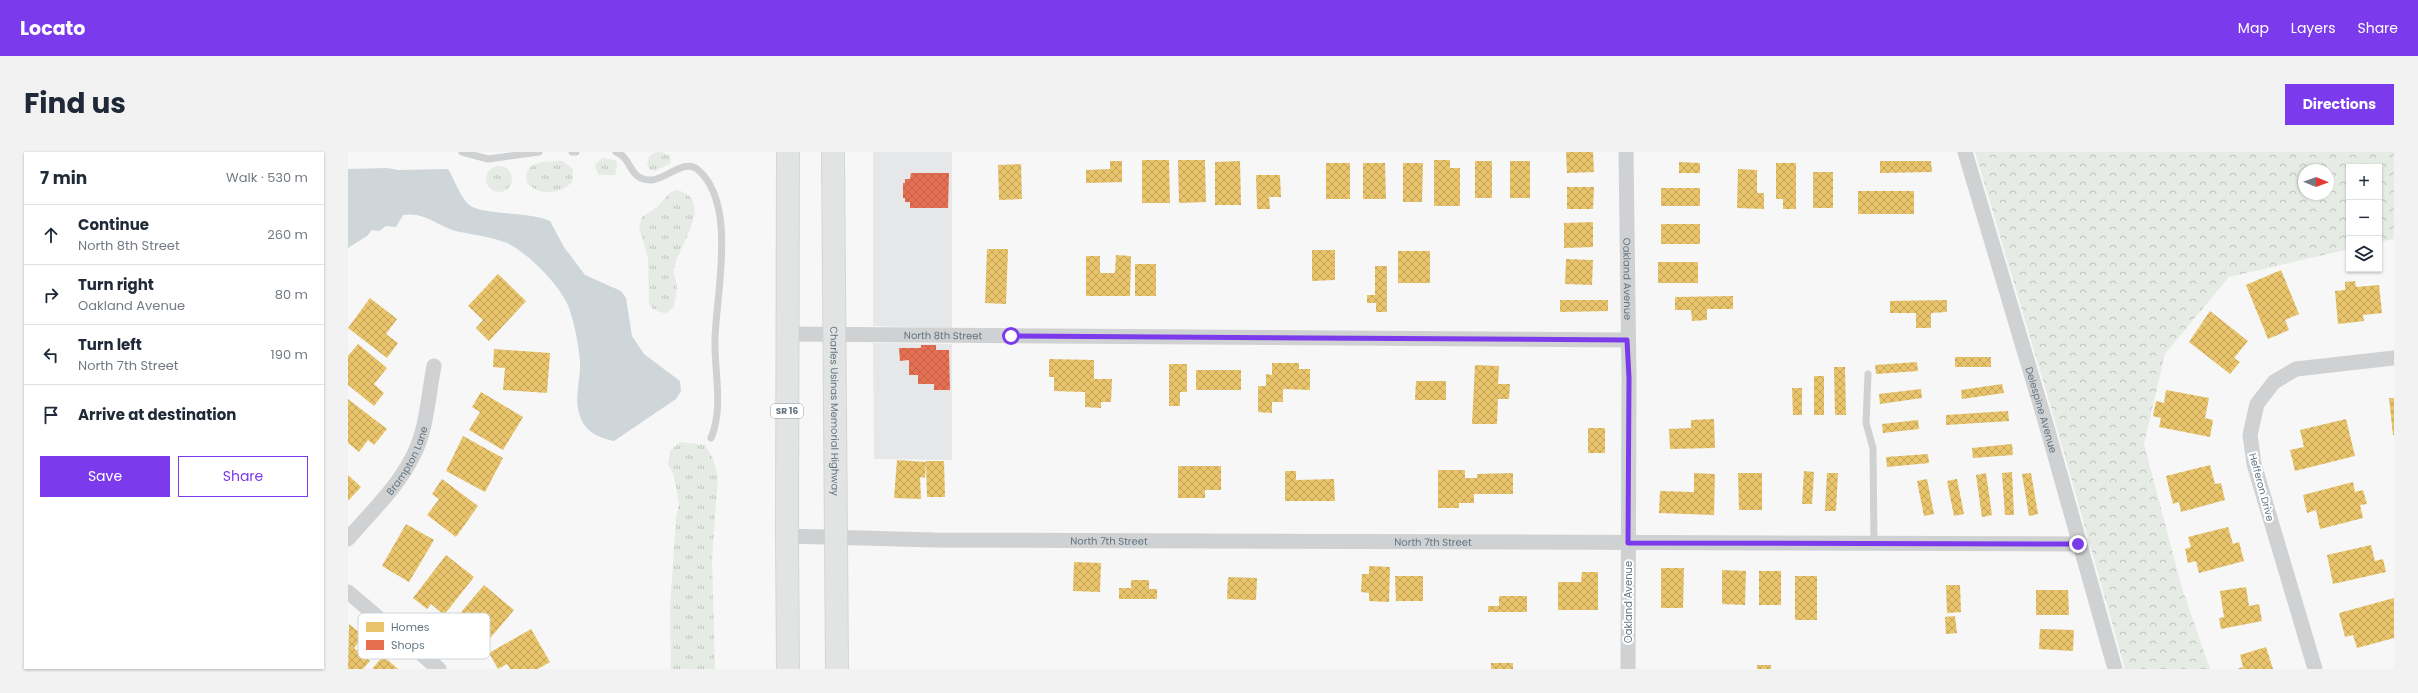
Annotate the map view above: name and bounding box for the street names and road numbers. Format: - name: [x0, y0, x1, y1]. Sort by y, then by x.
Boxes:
- street label: Oakland Avenue: [1619, 238, 1635, 320]
- street label: Charles Usinas Memorial Highway: [826, 326, 843, 496]
- street label: North 8th Street: [904, 328, 983, 343]
- street label: Delespine Avenue: [2021, 365, 2061, 455]
- road number: SR 16: [771, 404, 803, 418]
- street label: Brampton Lane: [383, 425, 431, 498]
- street label: Hefferon Drive: [2245, 451, 2278, 523]
- street label: North 7th Street: [1070, 533, 1148, 549]
- street label: North 7th Street: [1394, 535, 1472, 550]
- street label: Oakland Avenue: [1621, 561, 1636, 643]

